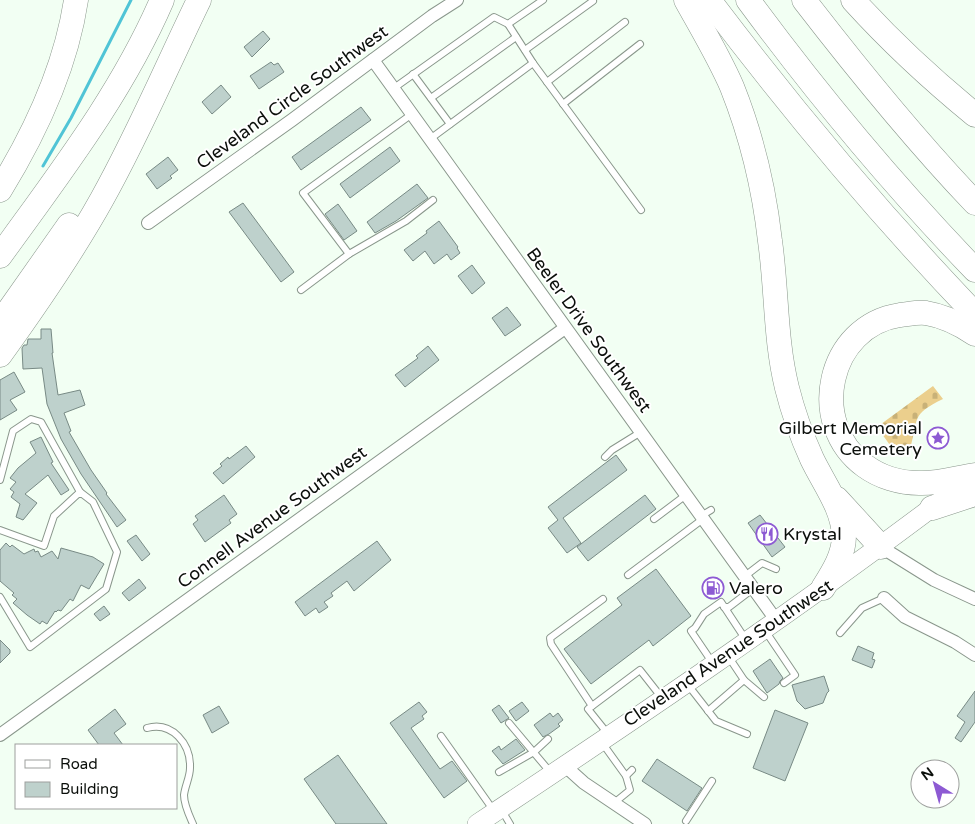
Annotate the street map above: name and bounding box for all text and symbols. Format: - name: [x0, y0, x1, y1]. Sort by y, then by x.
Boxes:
- street label: Cleveland Circle Southwest: [192, 20, 392, 174]
- street label: Beeler Drive Southwest: [522, 243, 656, 417]
- place label: Gilbert Memorial Cemetery: [779, 417, 922, 460]
- place icon: Gilbert Memorial Cemetery: [926, 426, 950, 450]
- street label: Connell Avenue Southwest: [173, 441, 371, 593]
- restaurant icon: Krystal: [755, 522, 779, 546]
- place label: Krystal: [783, 523, 842, 545]
- street label: Cleveland Avenue Southwest: [619, 575, 837, 731]
- fuel station icon: Valero: [701, 576, 725, 600]
- place label: Valero: [729, 577, 783, 599]
- legend: [15, 744, 178, 809]
- text: Road: [60, 755, 98, 773]
- north arrow: [910, 759, 960, 809]
- text: N: [918, 764, 937, 784]
- text: Building: [60, 780, 119, 798]

